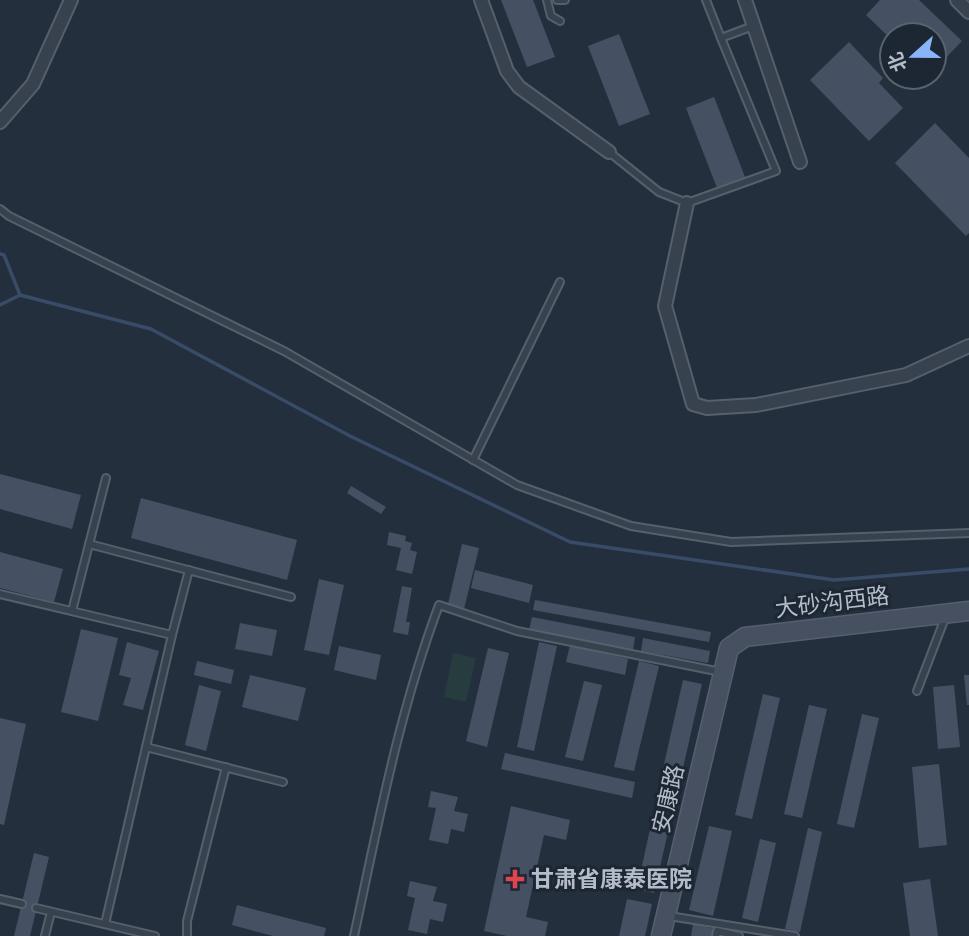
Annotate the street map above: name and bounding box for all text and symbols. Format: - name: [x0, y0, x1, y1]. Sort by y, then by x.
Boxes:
- north arrow: [878, 21, 948, 91]
- text: 北: [883, 49, 912, 75]
- street label: 大砂沟西路: [773, 582, 891, 623]
- street label: 安康路: [648, 762, 689, 836]
- place label: 甘肃省康泰医院: [531, 866, 692, 893]
- marker: 甘肃省康泰医院: [505, 869, 525, 889]

